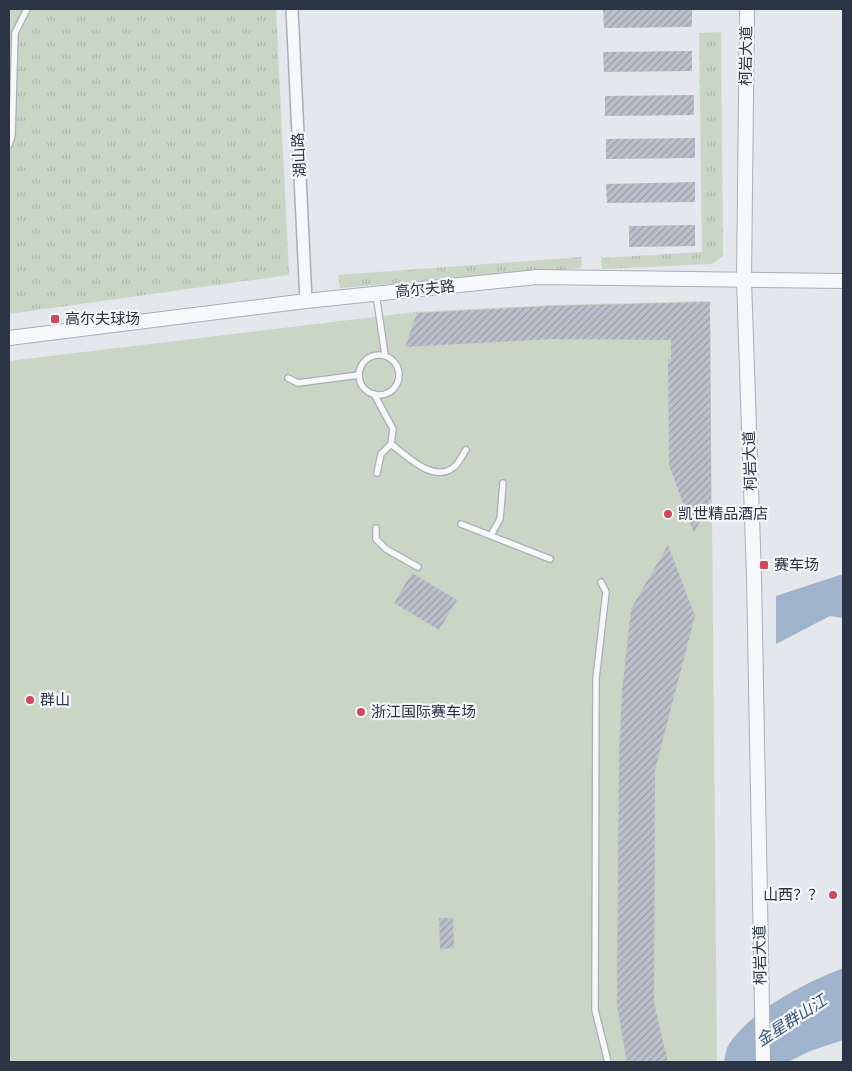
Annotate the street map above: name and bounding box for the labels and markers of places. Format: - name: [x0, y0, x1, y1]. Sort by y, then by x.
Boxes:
- place label: 高尔夫球场: [65, 309, 140, 328]
- marker: 高尔夫球场: [49, 313, 61, 325]
- place label: 凯世精品酒店: [678, 504, 768, 523]
- marker: 凯世精品酒店: [662, 508, 674, 520]
- place label: 赛车场: [774, 555, 819, 574]
- marker: 赛车场: [758, 559, 770, 571]
- place label: 群山: [40, 690, 70, 709]
- marker: 群山: [24, 694, 36, 706]
- place label: 浙江国际赛车场: [371, 702, 476, 721]
- marker: 浙江国际赛车场: [355, 706, 367, 718]
- place label: 山西？？: [763, 885, 823, 904]
- marker: 山西？？: [827, 889, 839, 901]

